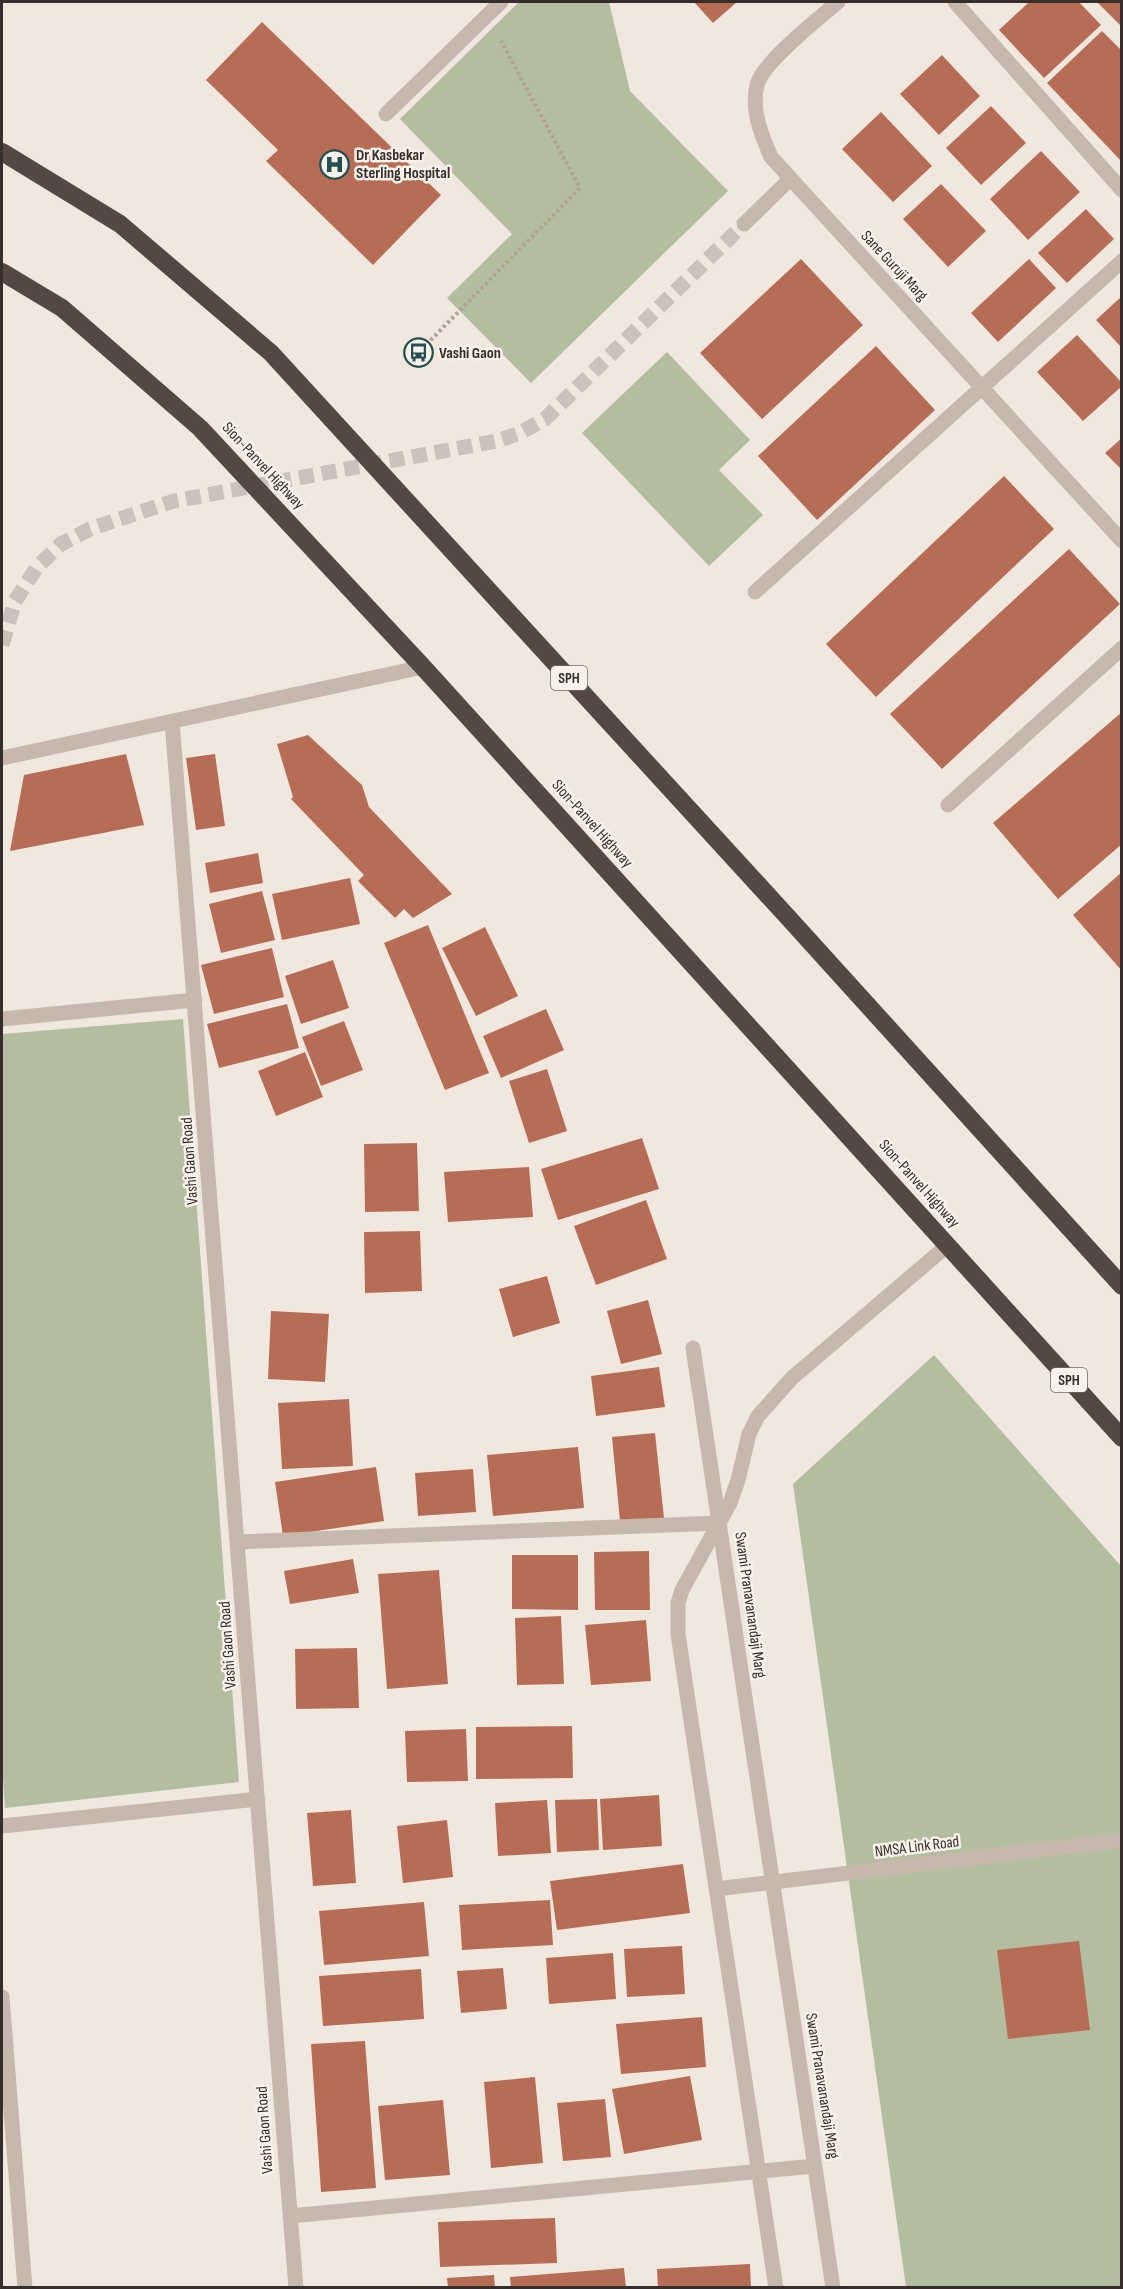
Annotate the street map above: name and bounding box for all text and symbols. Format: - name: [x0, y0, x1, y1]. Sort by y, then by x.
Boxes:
- place label: Dr Kasbekar Sterling Hospital: [356, 146, 450, 183]
- hospital icon: Dr Kasbekar Sterling Hospital: [319, 148, 351, 180]
- street label: Sane Guruji Marg: [857, 227, 931, 305]
- bus stop icon: Vashi Gaon: [402, 337, 434, 369]
- place label: Vashi Gaon: [439, 344, 501, 363]
- street label: Sion-Panvel Highway: [218, 419, 308, 513]
- road number: SPH: [551, 666, 587, 690]
- street label: Sion-Panvel Highway: [547, 776, 637, 872]
- street label: Vashi Gaon Road: [177, 1117, 203, 1205]
- street label: Sion-Panvel Highway: [874, 1136, 964, 1232]
- road number: SPH: [1051, 1368, 1087, 1392]
- street label: Swami Pranavanandaji Marg: [730, 1531, 770, 1679]
- street label: Vashi Gaon Road: [215, 1601, 241, 1689]
- street label: NMSA Link Road: [874, 1832, 960, 1862]
- street label: Swami Pranavanandaji Marg: [801, 2012, 843, 2160]
- street label: Vashi Gaon Road: [252, 2086, 278, 2174]

